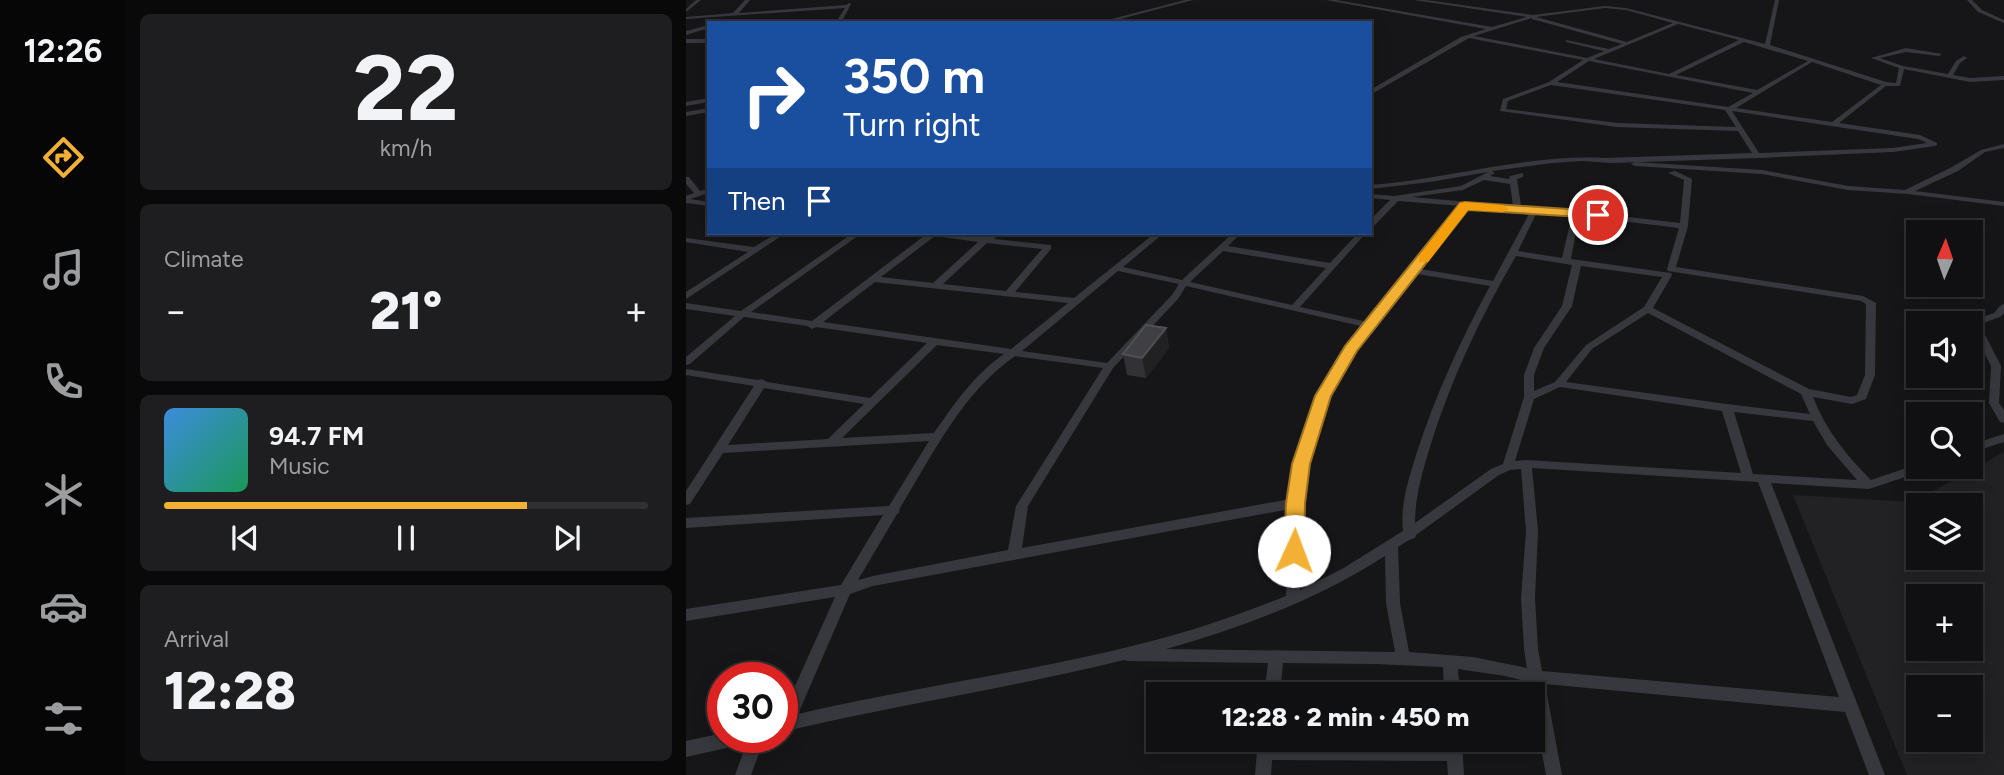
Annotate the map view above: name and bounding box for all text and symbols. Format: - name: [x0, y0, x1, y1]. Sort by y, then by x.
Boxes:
- text: 12:26: [24, 32, 102, 70]
- text: 22: [353, 34, 459, 143]
- text: 350 m: [843, 46, 985, 105]
- icon: right: [728, 49, 819, 140]
- text: Turn right: [843, 106, 981, 144]
- icon: directions: [39, 133, 88, 182]
- text: km/h: [380, 134, 432, 162]
- icon: arrive: [800, 182, 838, 220]
- text: Then: [728, 185, 786, 217]
- pin: [1568, 185, 1628, 245]
- icon: arrive: [1579, 196, 1617, 234]
- north arrow: [1906, 220, 1983, 298]
- map controls: [1906, 220, 1983, 752]
- icon: music: [39, 245, 88, 294]
- text: Climate: [164, 245, 243, 273]
- text: 21°: [370, 280, 442, 342]
- text: −: [164, 288, 188, 334]
- text: +: [624, 288, 648, 334]
- button: sound: [1906, 311, 1983, 388]
- icon: phone: [39, 357, 88, 406]
- button: search: [1906, 402, 1983, 479]
- text: 94.7 FM: [269, 420, 364, 452]
- text: Music: [269, 452, 330, 480]
- icon: climate: [39, 470, 88, 519]
- button: layers: [1906, 493, 1983, 570]
- position arrow: [1257, 514, 1331, 588]
- icon: previous: [226, 519, 264, 557]
- icon: pause: [387, 519, 425, 557]
- icon: next: [548, 519, 586, 557]
- icon: car: [39, 582, 88, 631]
- button: +: [1906, 584, 1983, 661]
- text: Arrival: [164, 625, 229, 653]
- text: 12:28: [164, 660, 296, 722]
- speed limit sign: 30: [707, 662, 798, 753]
- button: −: [1906, 675, 1983, 752]
- icon: filters: [39, 694, 88, 743]
- text: 12:28 · 2 min · 450 m: [1221, 701, 1470, 733]

